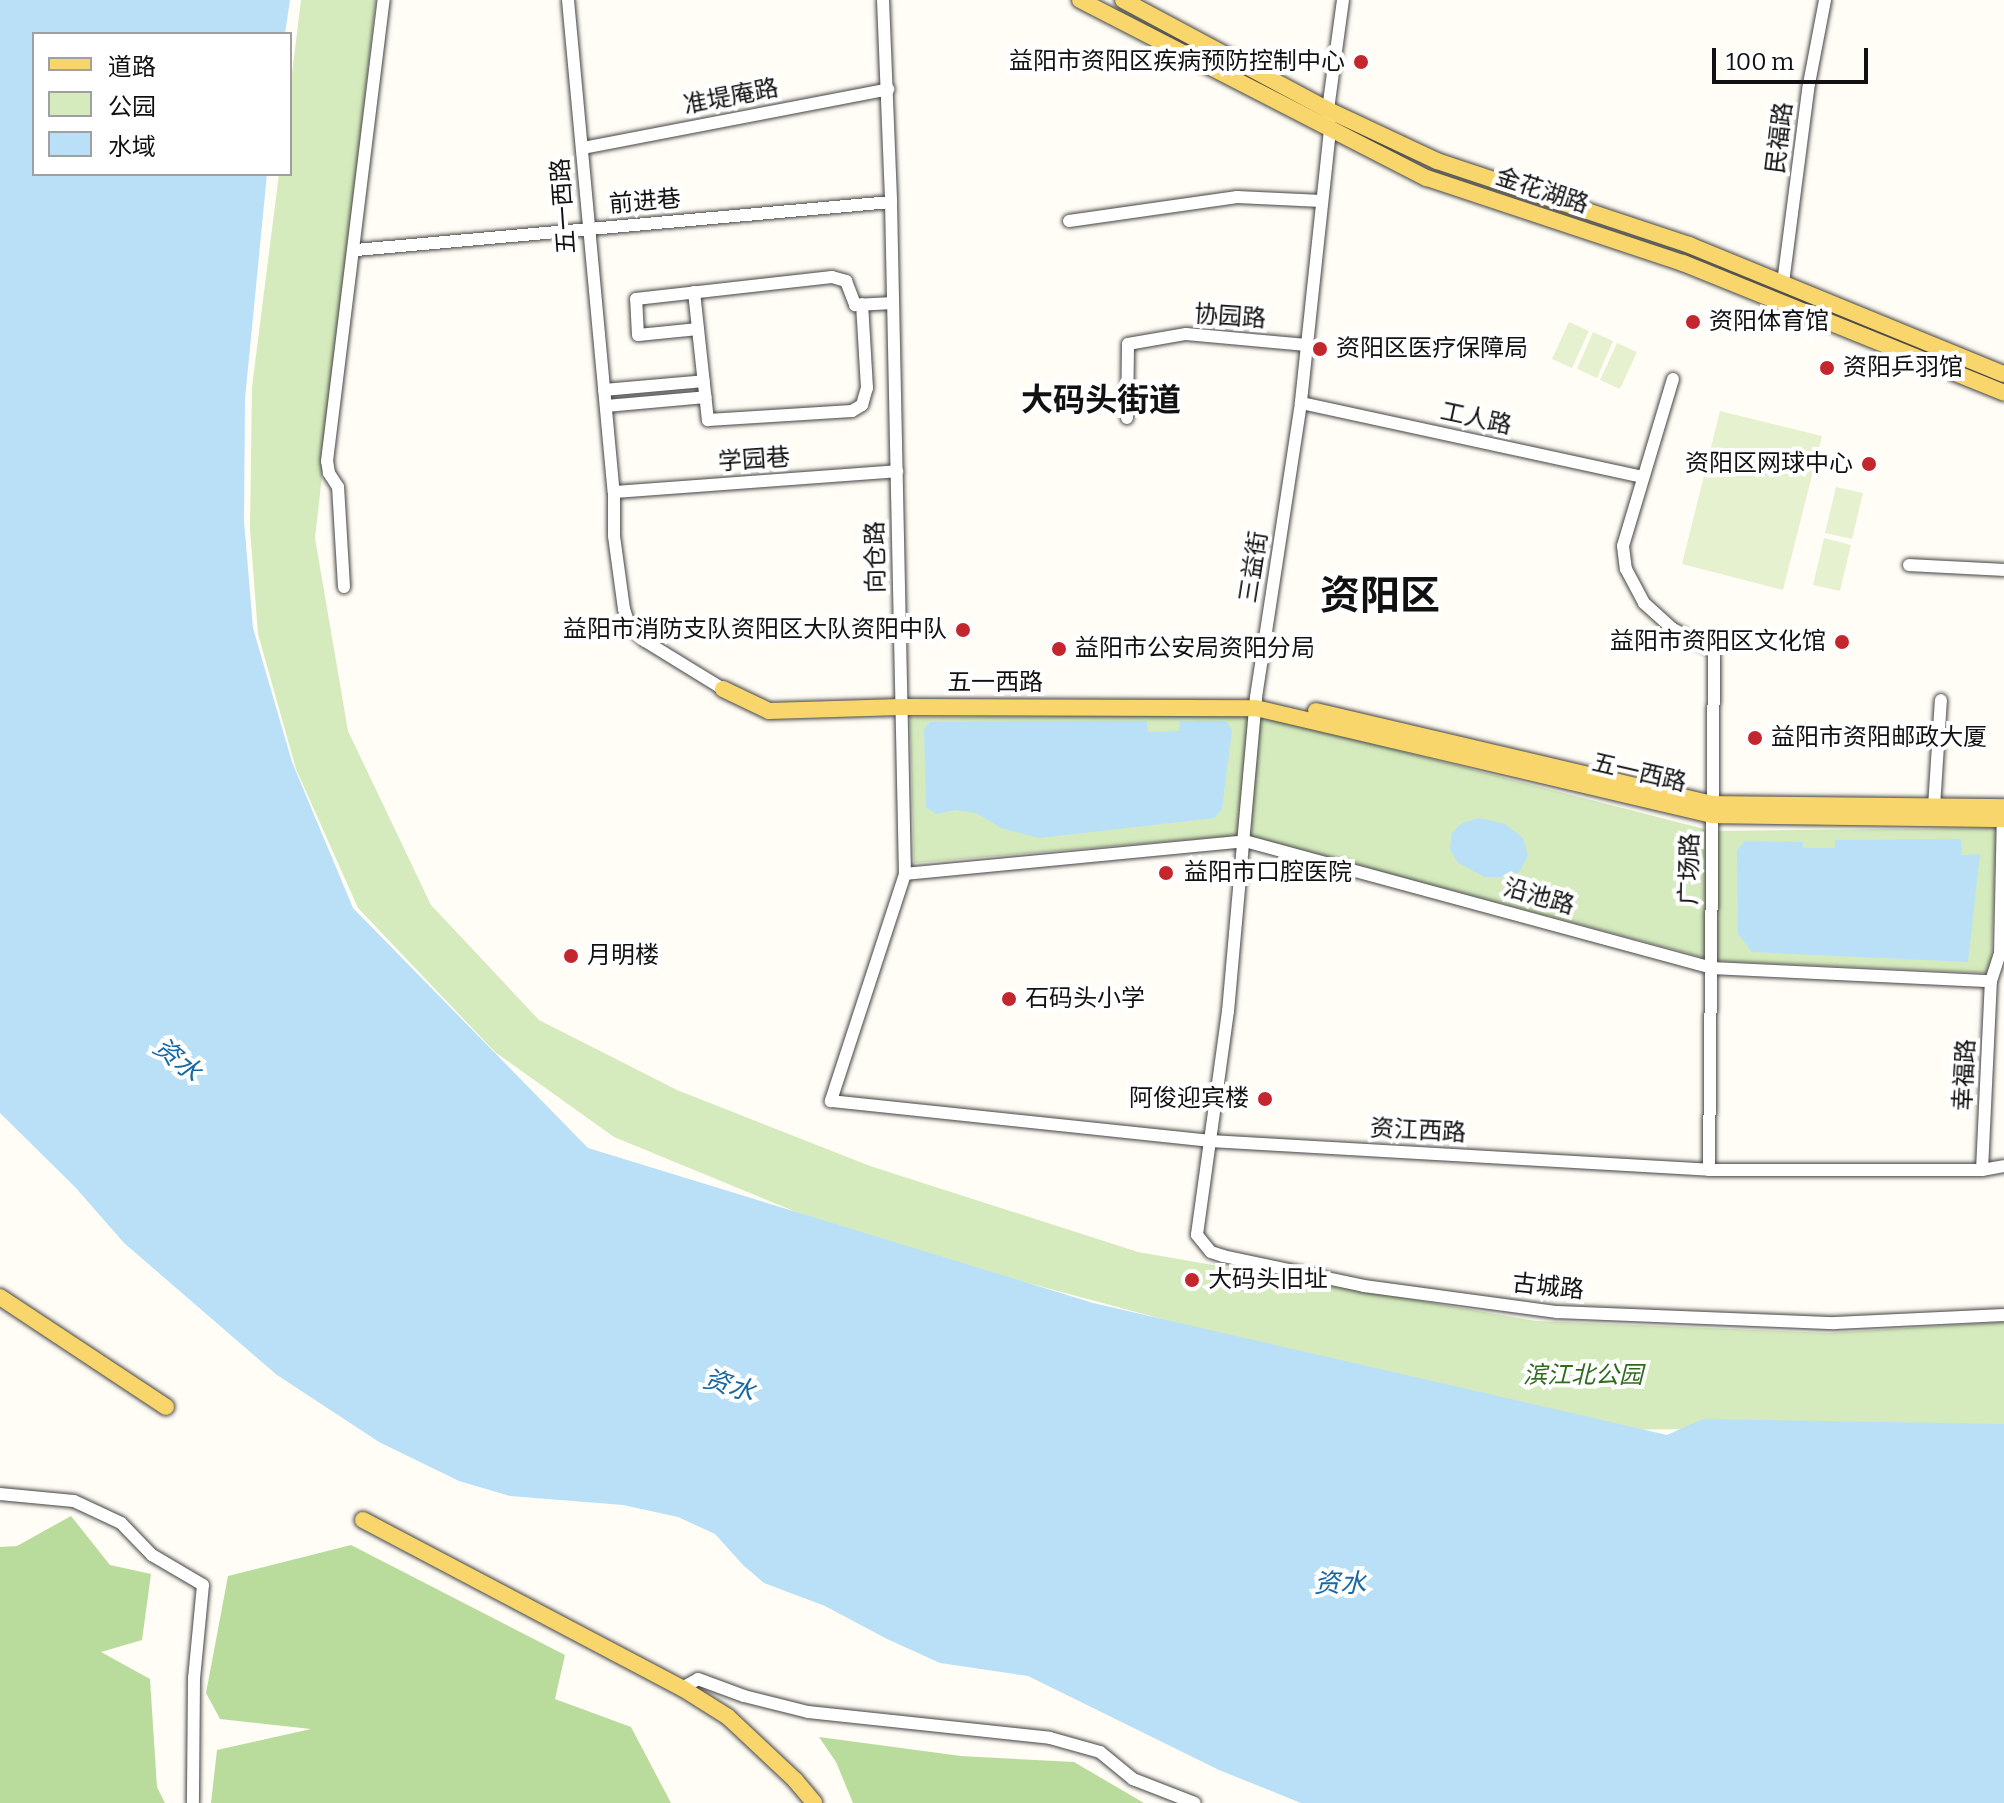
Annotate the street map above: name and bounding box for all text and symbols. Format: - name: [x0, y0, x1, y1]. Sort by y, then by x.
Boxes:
- legend: [32, 32, 292, 176]
- scale bar: [1716, 32, 1872, 82]
- place label: 益阳市资阳区疾病预防控制中心: [1009, 48, 1345, 76]
- text: 100 m: [1726, 48, 1794, 76]
- text: 道路: [108, 53, 156, 81]
- marker: 益阳市资阳区疾病预防控制中心: [1352, 53, 1370, 71]
- street label: 准堤庵路: [681, 74, 781, 120]
- text: 公园: [108, 93, 156, 121]
- street label: 民福路: [1761, 101, 1799, 175]
- text: 水域: [108, 133, 156, 161]
- street label: 五一西路: [546, 157, 582, 255]
- street label: 金花湖路: [1492, 162, 1592, 220]
- street label: 前进巷: [608, 185, 682, 219]
- street label: 协园路: [1193, 300, 1267, 334]
- place label: 资阳体育馆: [1709, 308, 1829, 336]
- marker: 资阳体育馆: [1684, 313, 1702, 331]
- place label: 资阳区医疗保障局: [1336, 335, 1528, 363]
- marker: 资阳区医疗保障局: [1311, 340, 1329, 358]
- place label: 资阳乒羽馆: [1843, 354, 1963, 382]
- marker: 资阳乒羽馆: [1818, 359, 1836, 377]
- district label: 大码头街道: [1021, 381, 1181, 419]
- street label: 工人路: [1438, 397, 1514, 441]
- street label: 学园巷: [717, 443, 791, 477]
- place label: 资阳区网球中心: [1685, 450, 1853, 478]
- marker: 资阳区网球中心: [1860, 455, 1878, 473]
- street label: 向仓路: [861, 521, 891, 593]
- street label: 三益街: [1234, 529, 1274, 605]
- district label: 资阳区: [1320, 572, 1440, 620]
- place label: 益阳市消防支队资阳区大队资阳中队: [563, 616, 947, 644]
- marker: 益阳市消防支队资阳区大队资阳中队: [954, 621, 972, 639]
- place label: 益阳市资阳区文化馆: [1610, 628, 1826, 656]
- marker: 益阳市资阳区文化馆: [1833, 633, 1851, 651]
- place label: 益阳市公安局资阳分局: [1075, 635, 1315, 663]
- marker: 益阳市公安局资阳分局: [1050, 640, 1068, 658]
- street label: 五一西路: [947, 669, 1043, 697]
- place label: 益阳市资阳邮政大厦: [1771, 724, 1987, 752]
- marker: 益阳市资阳邮政大厦: [1746, 729, 1764, 747]
- street label: 五一西路: [1589, 748, 1689, 798]
- street label: 广场路: [1675, 833, 1705, 905]
- place label: 益阳市口腔医院: [1184, 859, 1352, 887]
- marker: 益阳市口腔医院: [1155, 862, 1177, 884]
- street label: 沿池路: [1500, 873, 1578, 921]
- place label: 月明楼: [587, 942, 659, 970]
- marker: 月明楼: [562, 947, 580, 965]
- place label: 石码头小学: [1025, 985, 1145, 1013]
- marker: 石码头小学: [1000, 990, 1018, 1008]
- water label: 资水: [147, 1032, 207, 1088]
- street label: 幸福路: [1949, 1038, 1981, 1112]
- place label: 阿俊迎宾楼: [1129, 1085, 1249, 1113]
- marker: 阿俊迎宾楼: [1256, 1090, 1274, 1108]
- street label: 资江西路: [1369, 1114, 1467, 1148]
- place label: 大码头旧址: [1208, 1266, 1328, 1294]
- street label: 古城路: [1511, 1269, 1585, 1305]
- marker: 大码头旧址: [1183, 1271, 1201, 1289]
- park label: 滨江北公园: [1523, 1362, 1643, 1390]
- water label: 资水: [700, 1363, 758, 1409]
- water label: 资水: [1314, 1568, 1366, 1600]

